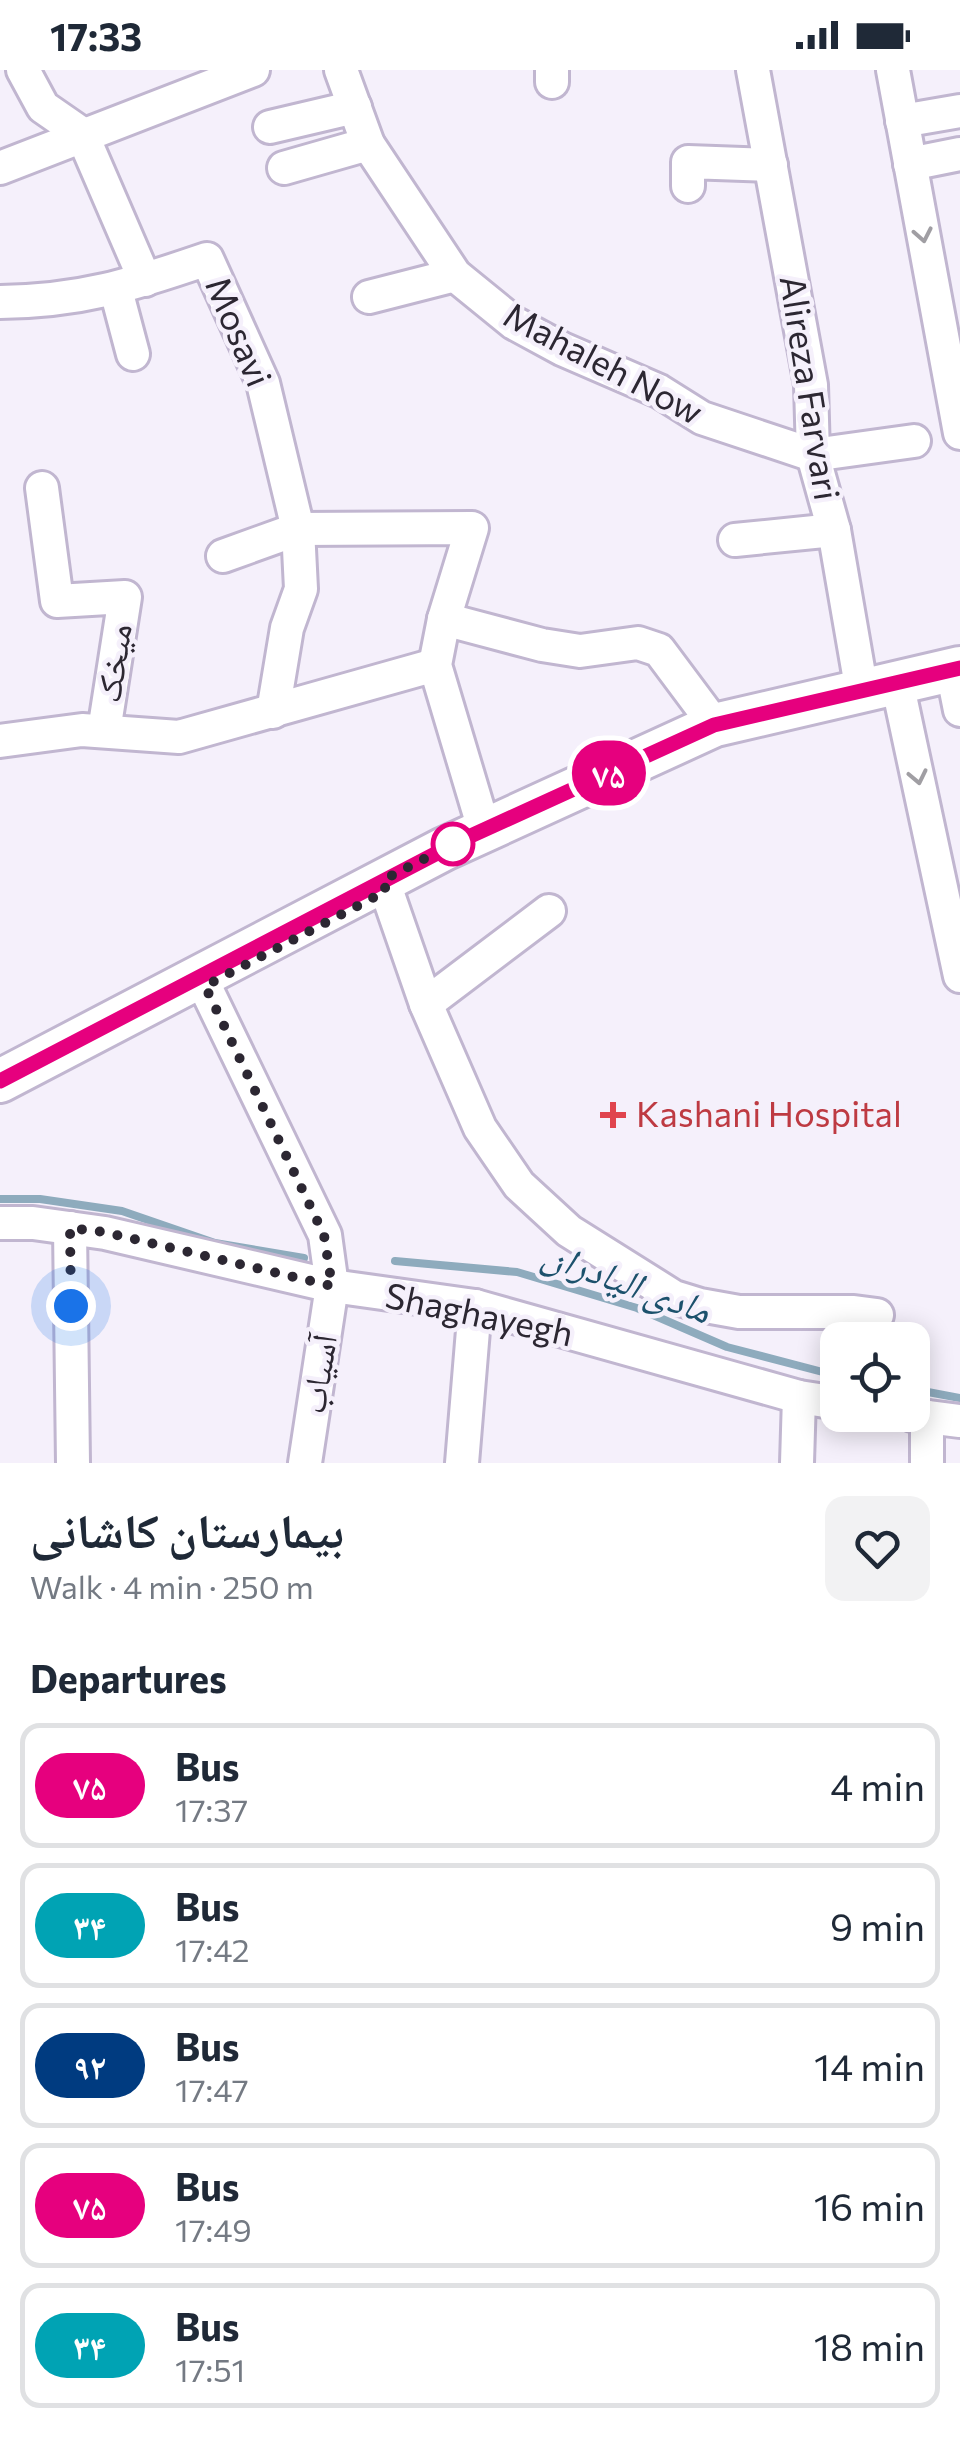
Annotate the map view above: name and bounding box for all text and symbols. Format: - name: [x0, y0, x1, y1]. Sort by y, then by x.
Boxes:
- text: 17:33: [50, 12, 142, 59]
- one-way arrow: [912, 226, 933, 243]
- street label: Mosavi: [198, 270, 283, 392]
- street label: Alireza Farvari: [772, 272, 850, 503]
- street label: Mahaleh Now: [498, 291, 711, 432]
- street label: میخک: [84, 620, 140, 705]
- line badge: ۷۵: [564, 740, 654, 806]
- text: ۷۵: [592, 752, 626, 795]
- one-way arrow: [906, 768, 927, 785]
- unlabelled marker: [432, 823, 474, 865]
- place label: Kashani Hospital: [636, 1091, 902, 1134]
- marker: Kashani Hospital: [600, 1102, 626, 1128]
- water label: مادی الیادران: [537, 1228, 719, 1334]
- street label: Shaghayegh: [382, 1272, 577, 1353]
- your location: [46, 1281, 96, 1331]
- map controls: [820, 1322, 930, 1432]
- button: locate: [820, 1322, 930, 1432]
- street label: آسیاب: [289, 1330, 345, 1417]
- button: heart: [825, 1496, 930, 1601]
- text: بیمارستان کاشانی: [30, 1499, 344, 1558]
- text: Walk · 4 min · 250 m: [30, 1566, 314, 1606]
- text: Departures: [30, 1654, 227, 1701]
- text: Bus: [175, 1742, 240, 1789]
- text: 4 min: [830, 1762, 925, 1809]
- text: ۷۵: [73, 1764, 107, 1807]
- text: 17:37: [175, 1789, 248, 1829]
- text: Bus: [175, 1882, 240, 1929]
- text: 9 min: [830, 1902, 925, 1949]
- text: ۳۴: [73, 1904, 107, 1947]
- text: 17:42: [175, 1929, 250, 1969]
- text: Bus: [175, 2022, 240, 2069]
- text: 14 min: [814, 2042, 925, 2089]
- text: ۹۲: [73, 2044, 107, 2087]
- text: 17:47: [175, 2069, 249, 2109]
- text: Bus: [175, 2162, 240, 2209]
- text: 16 min: [814, 2182, 925, 2229]
- text: ۷۵: [73, 2184, 107, 2227]
- text: 17:49: [175, 2209, 252, 2249]
- text: Bus: [175, 2302, 240, 2349]
- text: 18 min: [814, 2322, 925, 2369]
- text: ۳۴: [73, 2324, 107, 2367]
- text: 17:51: [175, 2349, 245, 2389]

